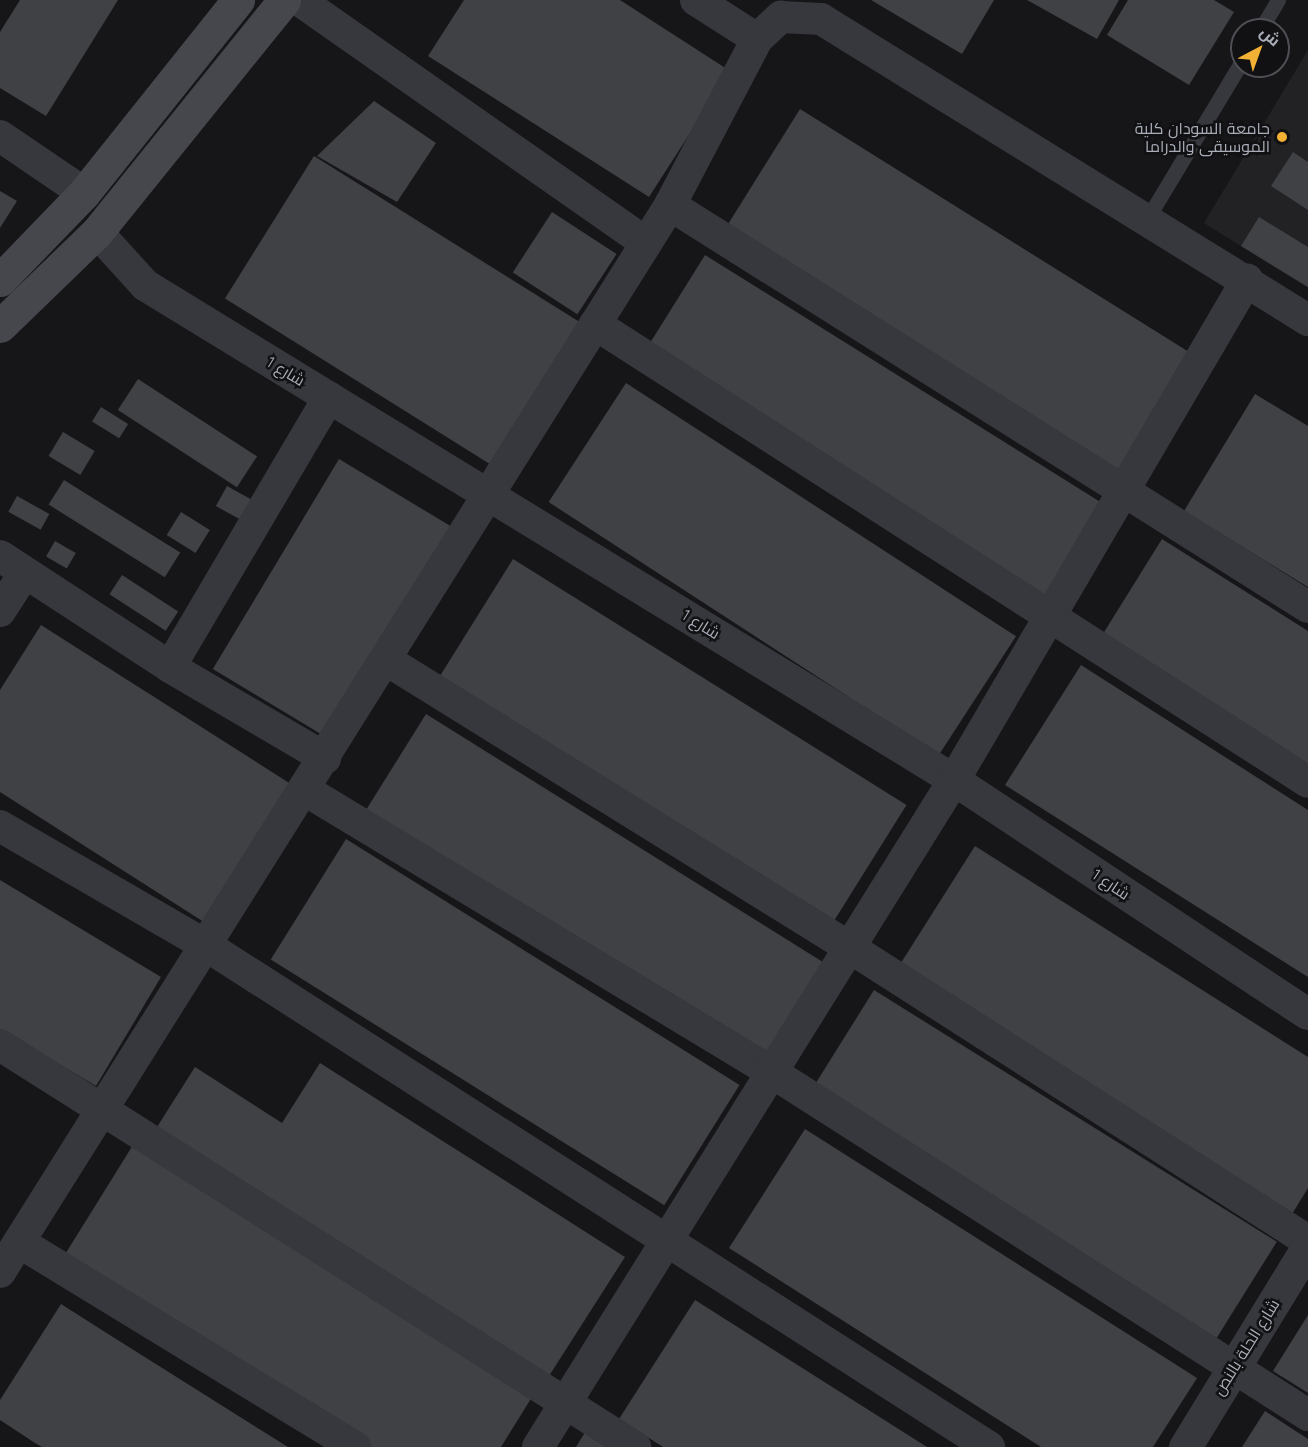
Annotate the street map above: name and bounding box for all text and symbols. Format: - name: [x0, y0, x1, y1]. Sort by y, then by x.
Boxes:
- north arrow: [1230, 18, 1290, 78]
- text: ش: [1256, 22, 1285, 50]
- place label: جامعة السودان كلية الموسيقى والدراما: [1135, 118, 1270, 156]
- marker: جامعة السودان كلية الموسيقى والدراما: [1275, 130, 1289, 144]
- street label: شارع 1: [263, 352, 309, 390]
- street label: شارع 1: [678, 605, 724, 643]
- street label: شارع 1: [1089, 864, 1133, 904]
- street label: شارع الحلة بالنص: [1209, 1295, 1283, 1399]

